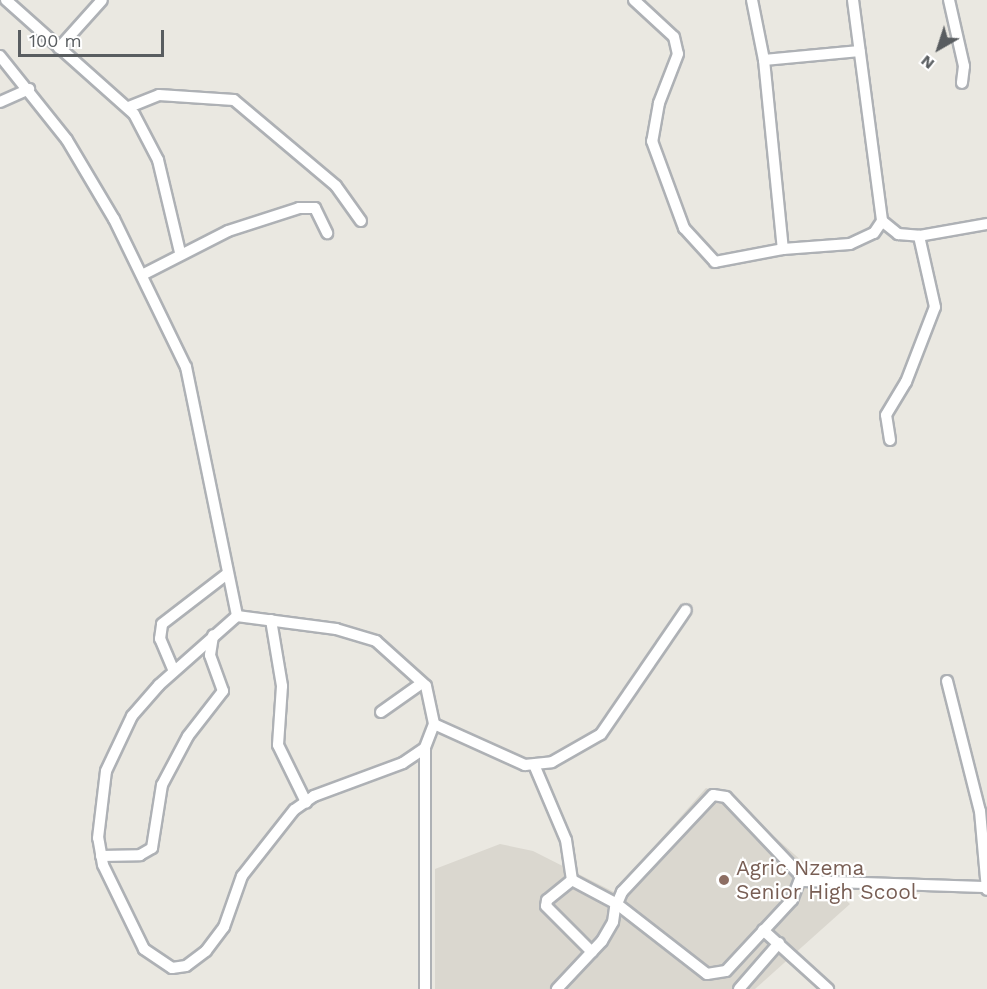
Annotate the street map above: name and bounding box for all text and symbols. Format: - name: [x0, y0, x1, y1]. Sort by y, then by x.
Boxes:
- scale bar: [21, 18, 166, 56]
- north arrow: [909, 18, 969, 78]
- text: 100 m: [29, 30, 82, 51]
- text: N: [917, 51, 938, 73]
- place label: Agric Nzema Senior High Scool: [736, 855, 918, 905]
- marker: Agric Nzema Senior High Scool: [717, 873, 731, 887]

